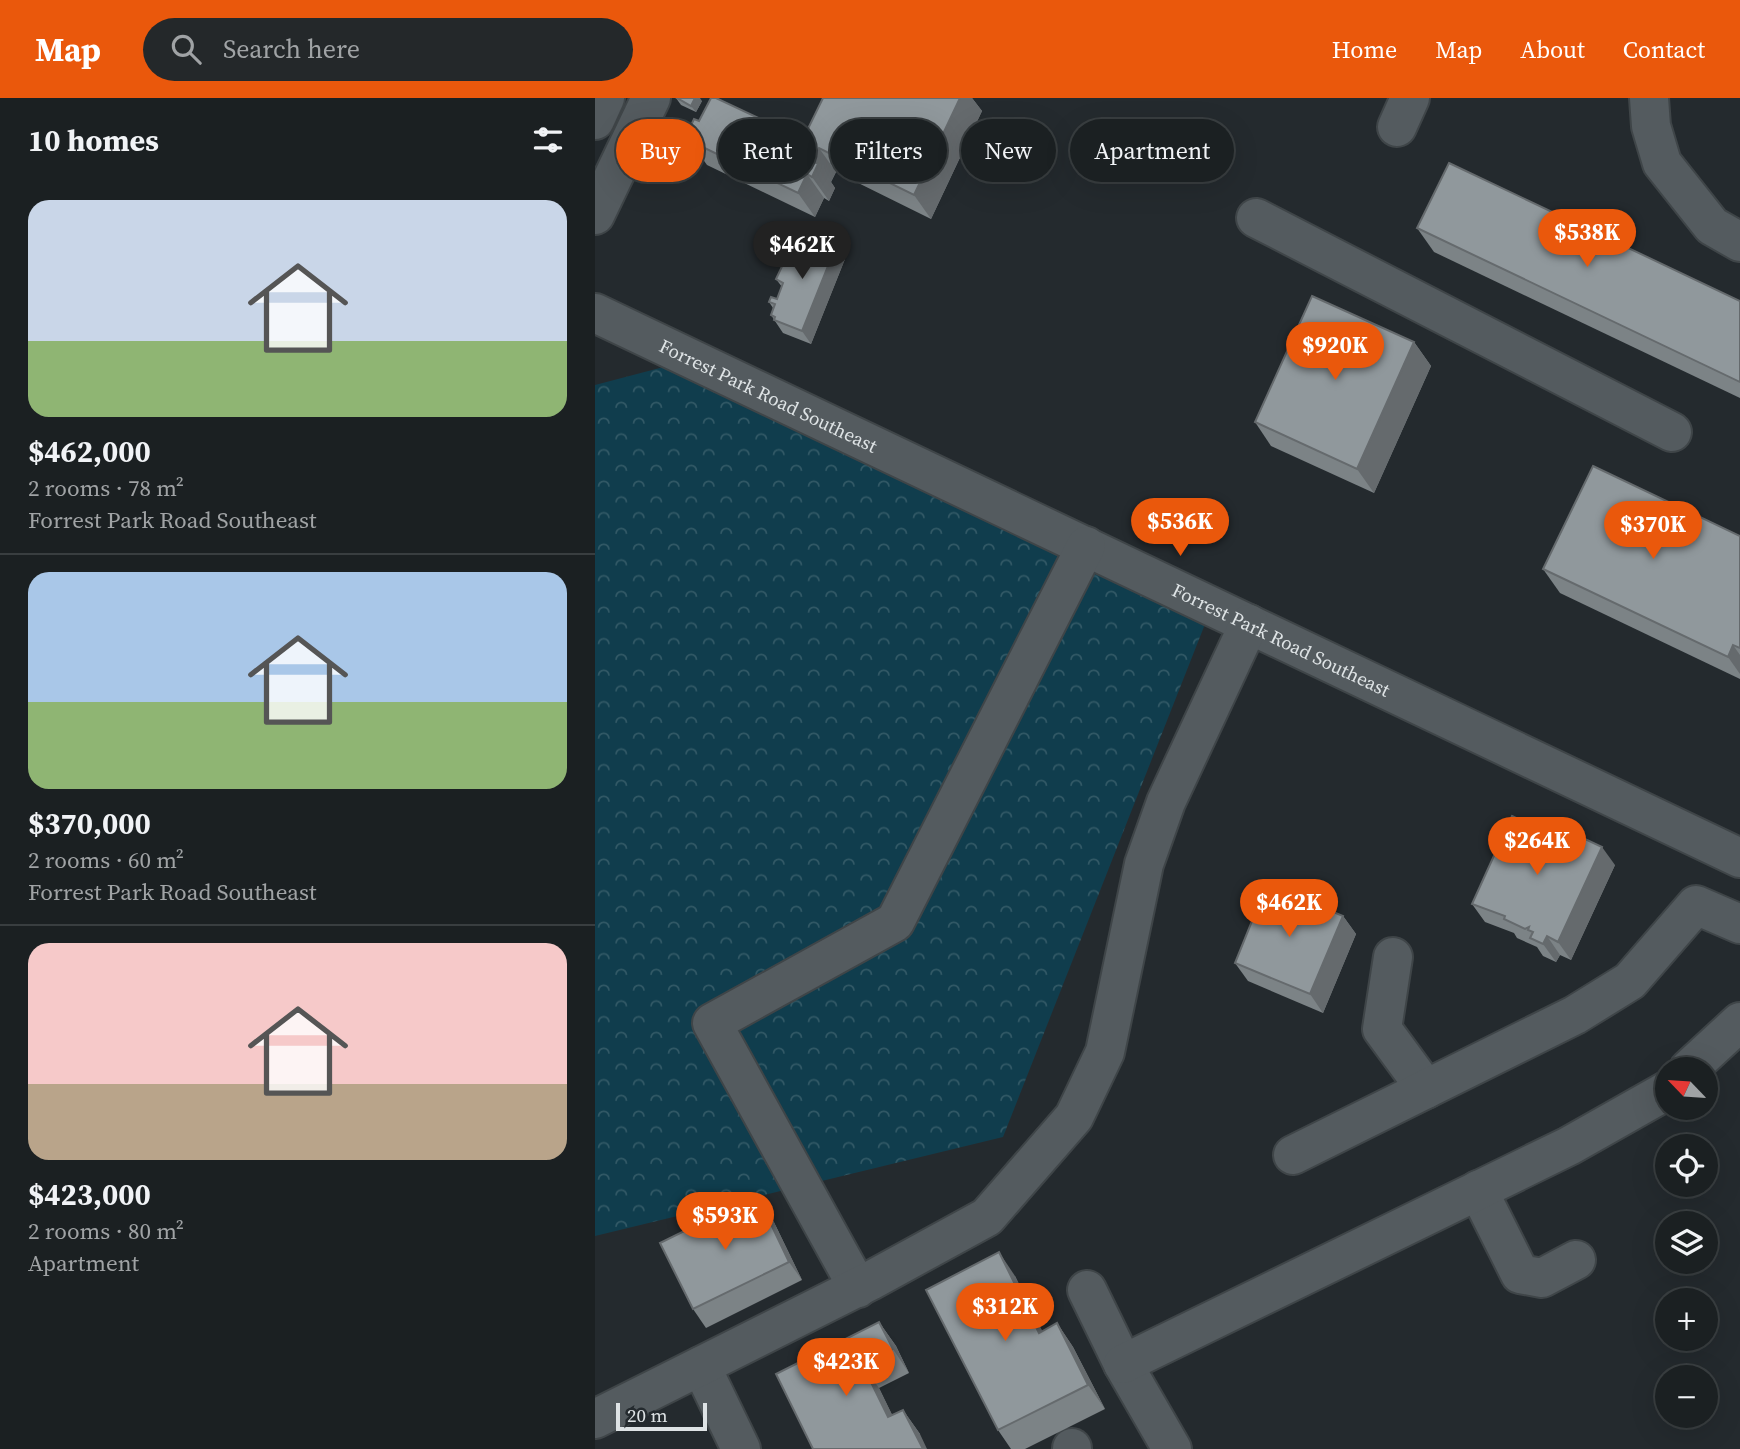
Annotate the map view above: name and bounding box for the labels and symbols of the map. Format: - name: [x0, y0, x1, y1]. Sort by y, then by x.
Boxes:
- pin: $538K: [1538, 209, 1636, 269]
- pin: $462K: [753, 222, 851, 281]
- pin: $920K: [1286, 322, 1384, 382]
- street label: Forrest Park Road Southeast: [655, 333, 882, 459]
- pin: $536K: [1131, 498, 1229, 558]
- pin: $370K: [1604, 502, 1702, 561]
- street label: Forrest Park Road Southeast: [1168, 577, 1395, 703]
- pin: $264K: [1488, 818, 1586, 877]
- pin: $462K: [1240, 880, 1338, 939]
- north arrow: [1655, 1057, 1719, 1120]
- pin: $593K: [676, 1192, 774, 1252]
- pin: $312K: [956, 1284, 1054, 1343]
- pin: $423K: [797, 1338, 895, 1398]
- scale bar: [616, 1400, 707, 1432]

